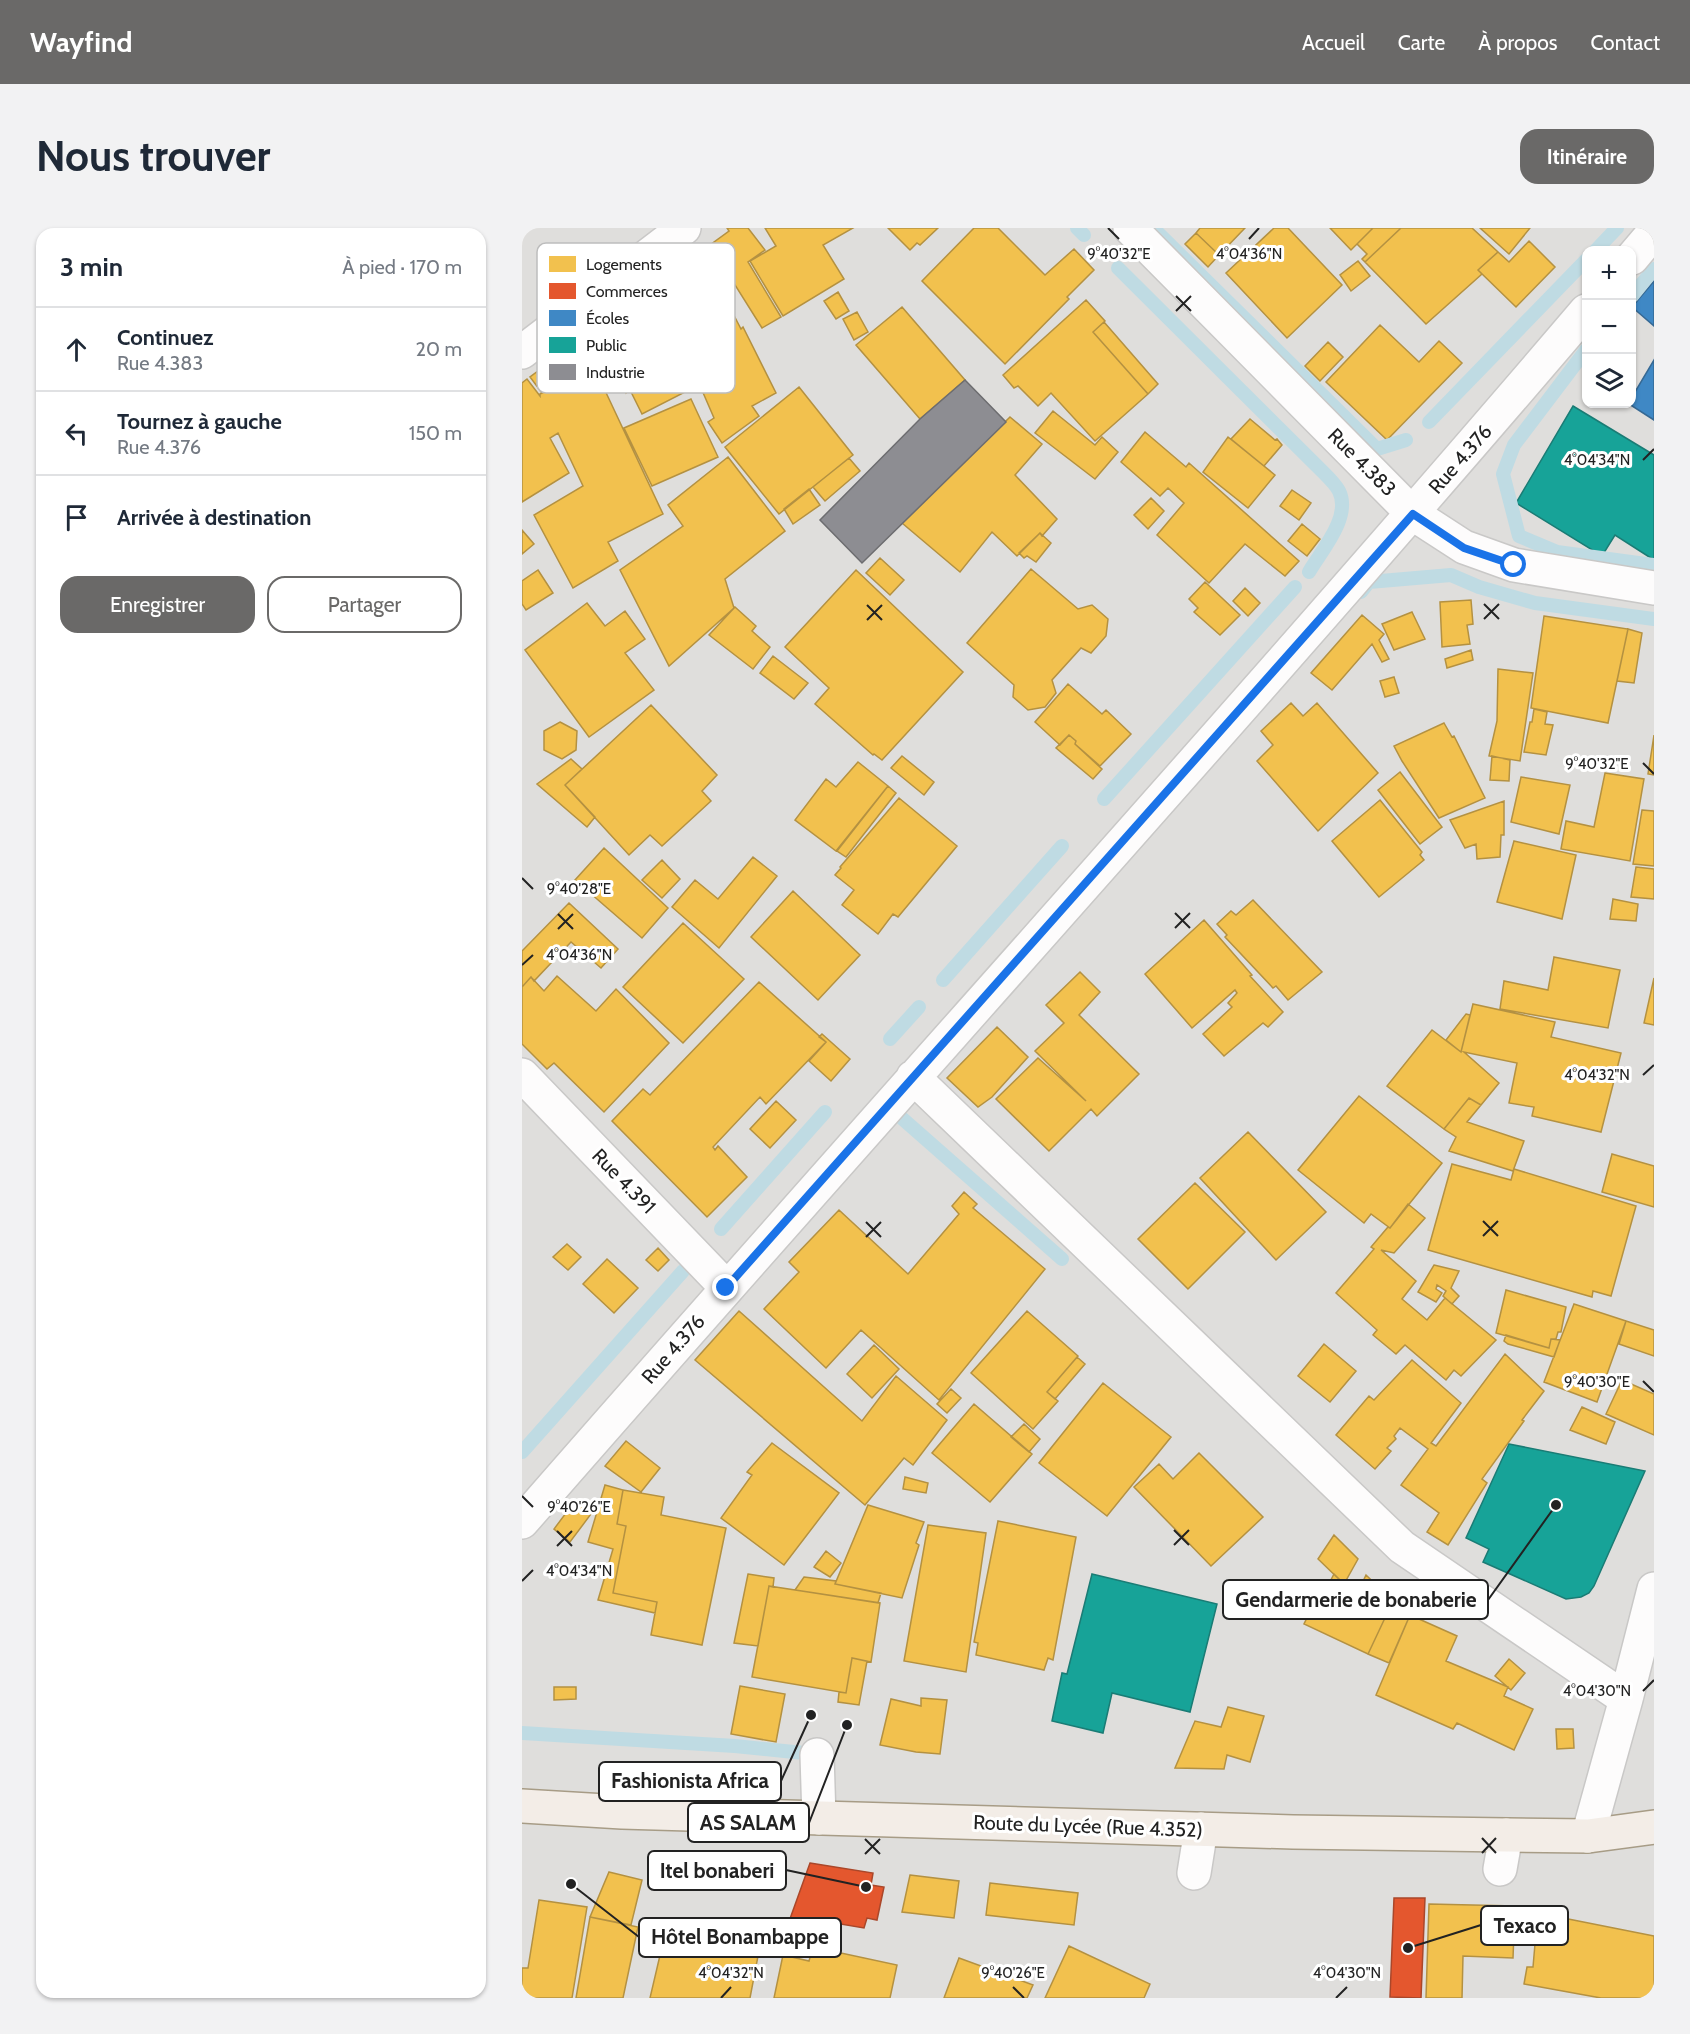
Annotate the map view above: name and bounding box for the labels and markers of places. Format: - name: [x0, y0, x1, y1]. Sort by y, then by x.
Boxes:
- callout: Gendarmerie de bonaberie: [1223, 1580, 1488, 1619]
- callout: Fashionista Africa: [599, 1762, 781, 1801]
- callout: AS SALAM: [688, 1803, 809, 1842]
- callout: Itel bonaberi: [648, 1851, 786, 1890]
- callout: Texaco: [1481, 1906, 1568, 1945]
- callout: Hôtel Bonambappe: [639, 1918, 841, 1957]

